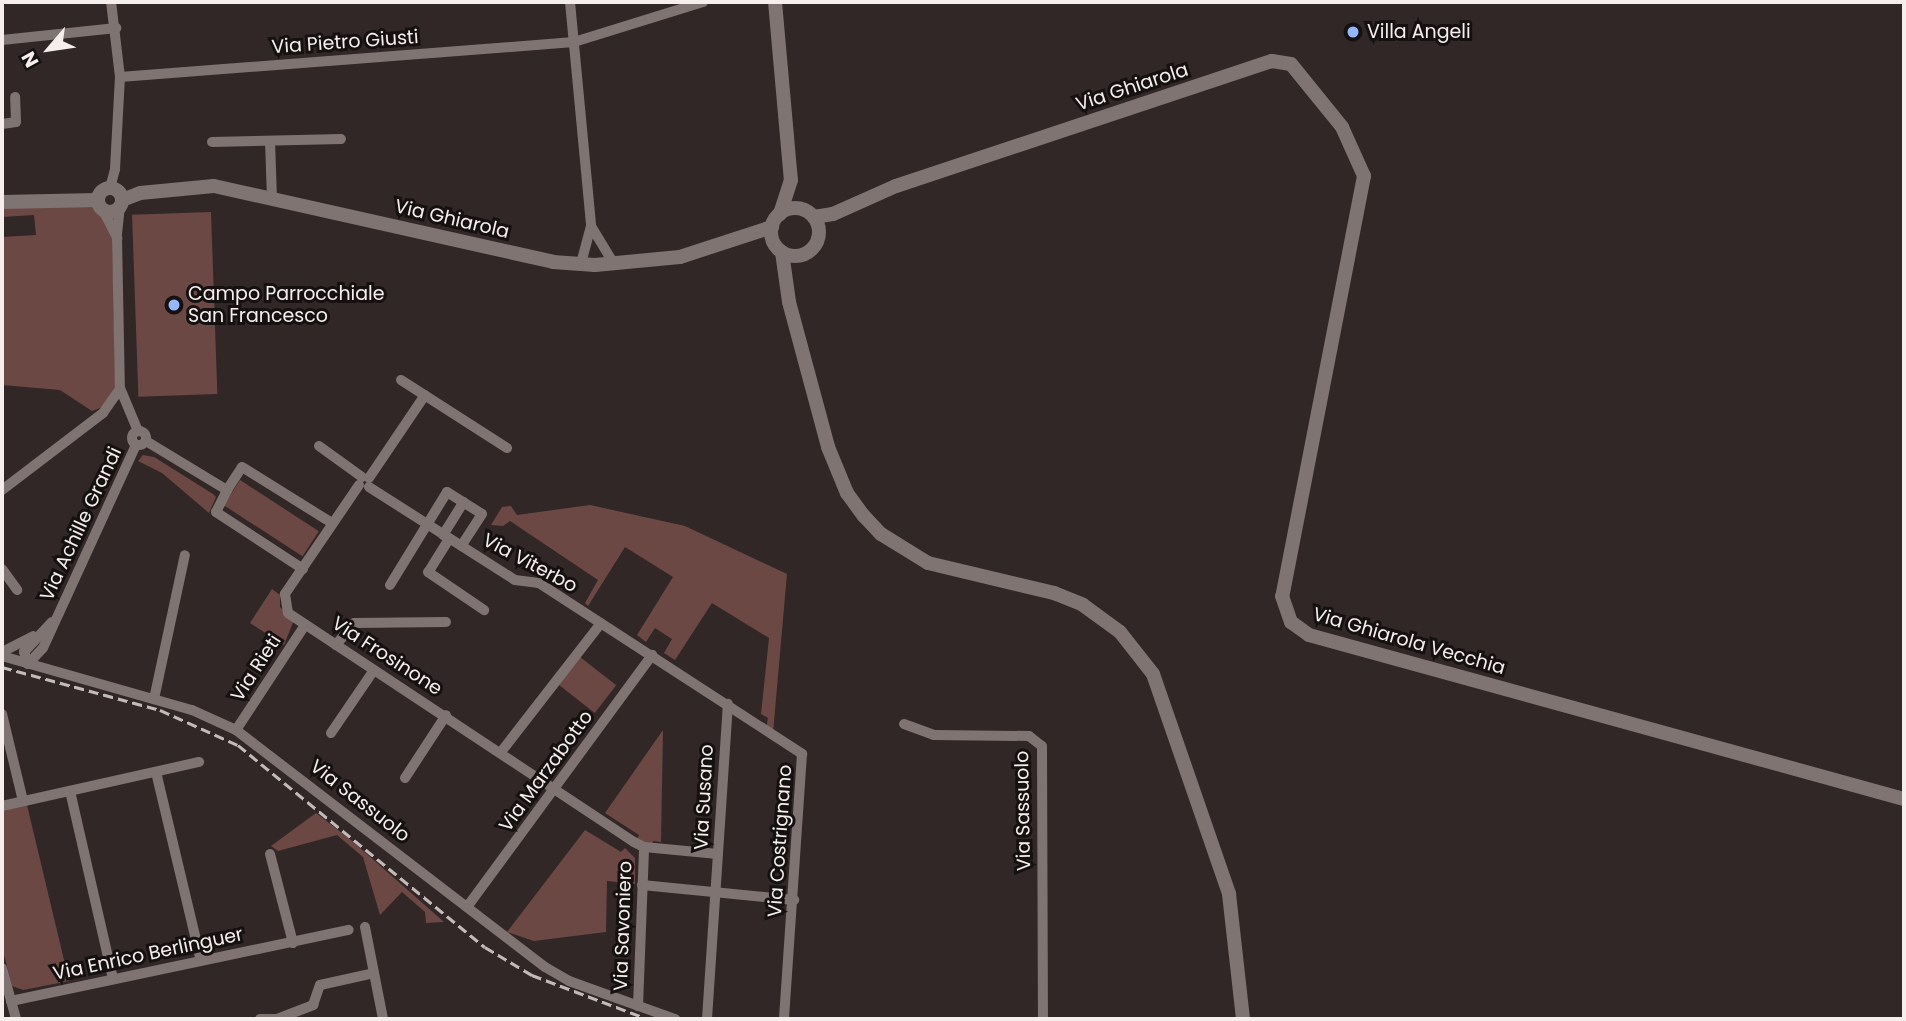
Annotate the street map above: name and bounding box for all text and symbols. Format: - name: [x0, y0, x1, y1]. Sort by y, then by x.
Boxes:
- north arrow: [14, 14, 84, 84]
- place label: Villa Angeli: [1367, 21, 1471, 43]
- marker: Villa Angeli: [1345, 24, 1361, 40]
- street label: Via Pietro Giusti: [271, 25, 419, 59]
- text: N: [15, 47, 45, 72]
- street label: Via Ghiarola: [1073, 58, 1191, 116]
- street label: Via Ghiarola: [393, 195, 511, 243]
- place label: Campo Parrocchiale San Francesco: [188, 283, 385, 327]
- marker: Campo Parrocchiale San Francesco: [166, 297, 182, 313]
- street label: Via Achille Grandi: [35, 443, 127, 605]
- street label: Via Viterbo: [479, 529, 581, 597]
- street label: Via Ghiarola Vecchia: [1310, 603, 1508, 679]
- street label: Via Frosinone: [327, 612, 447, 700]
- street label: Via Rieti: [226, 630, 286, 706]
- street label: Via Marzabotto: [494, 706, 598, 836]
- street label: Via Susano: [690, 744, 718, 850]
- street label: Via Sassuolo: [1011, 751, 1035, 871]
- street label: Via Sassuolo: [306, 755, 414, 847]
- street label: Via Costrignano: [763, 764, 797, 918]
- street label: Via Savoniero: [609, 861, 637, 991]
- street label: Via Enrico Berlinguer: [51, 923, 245, 985]

